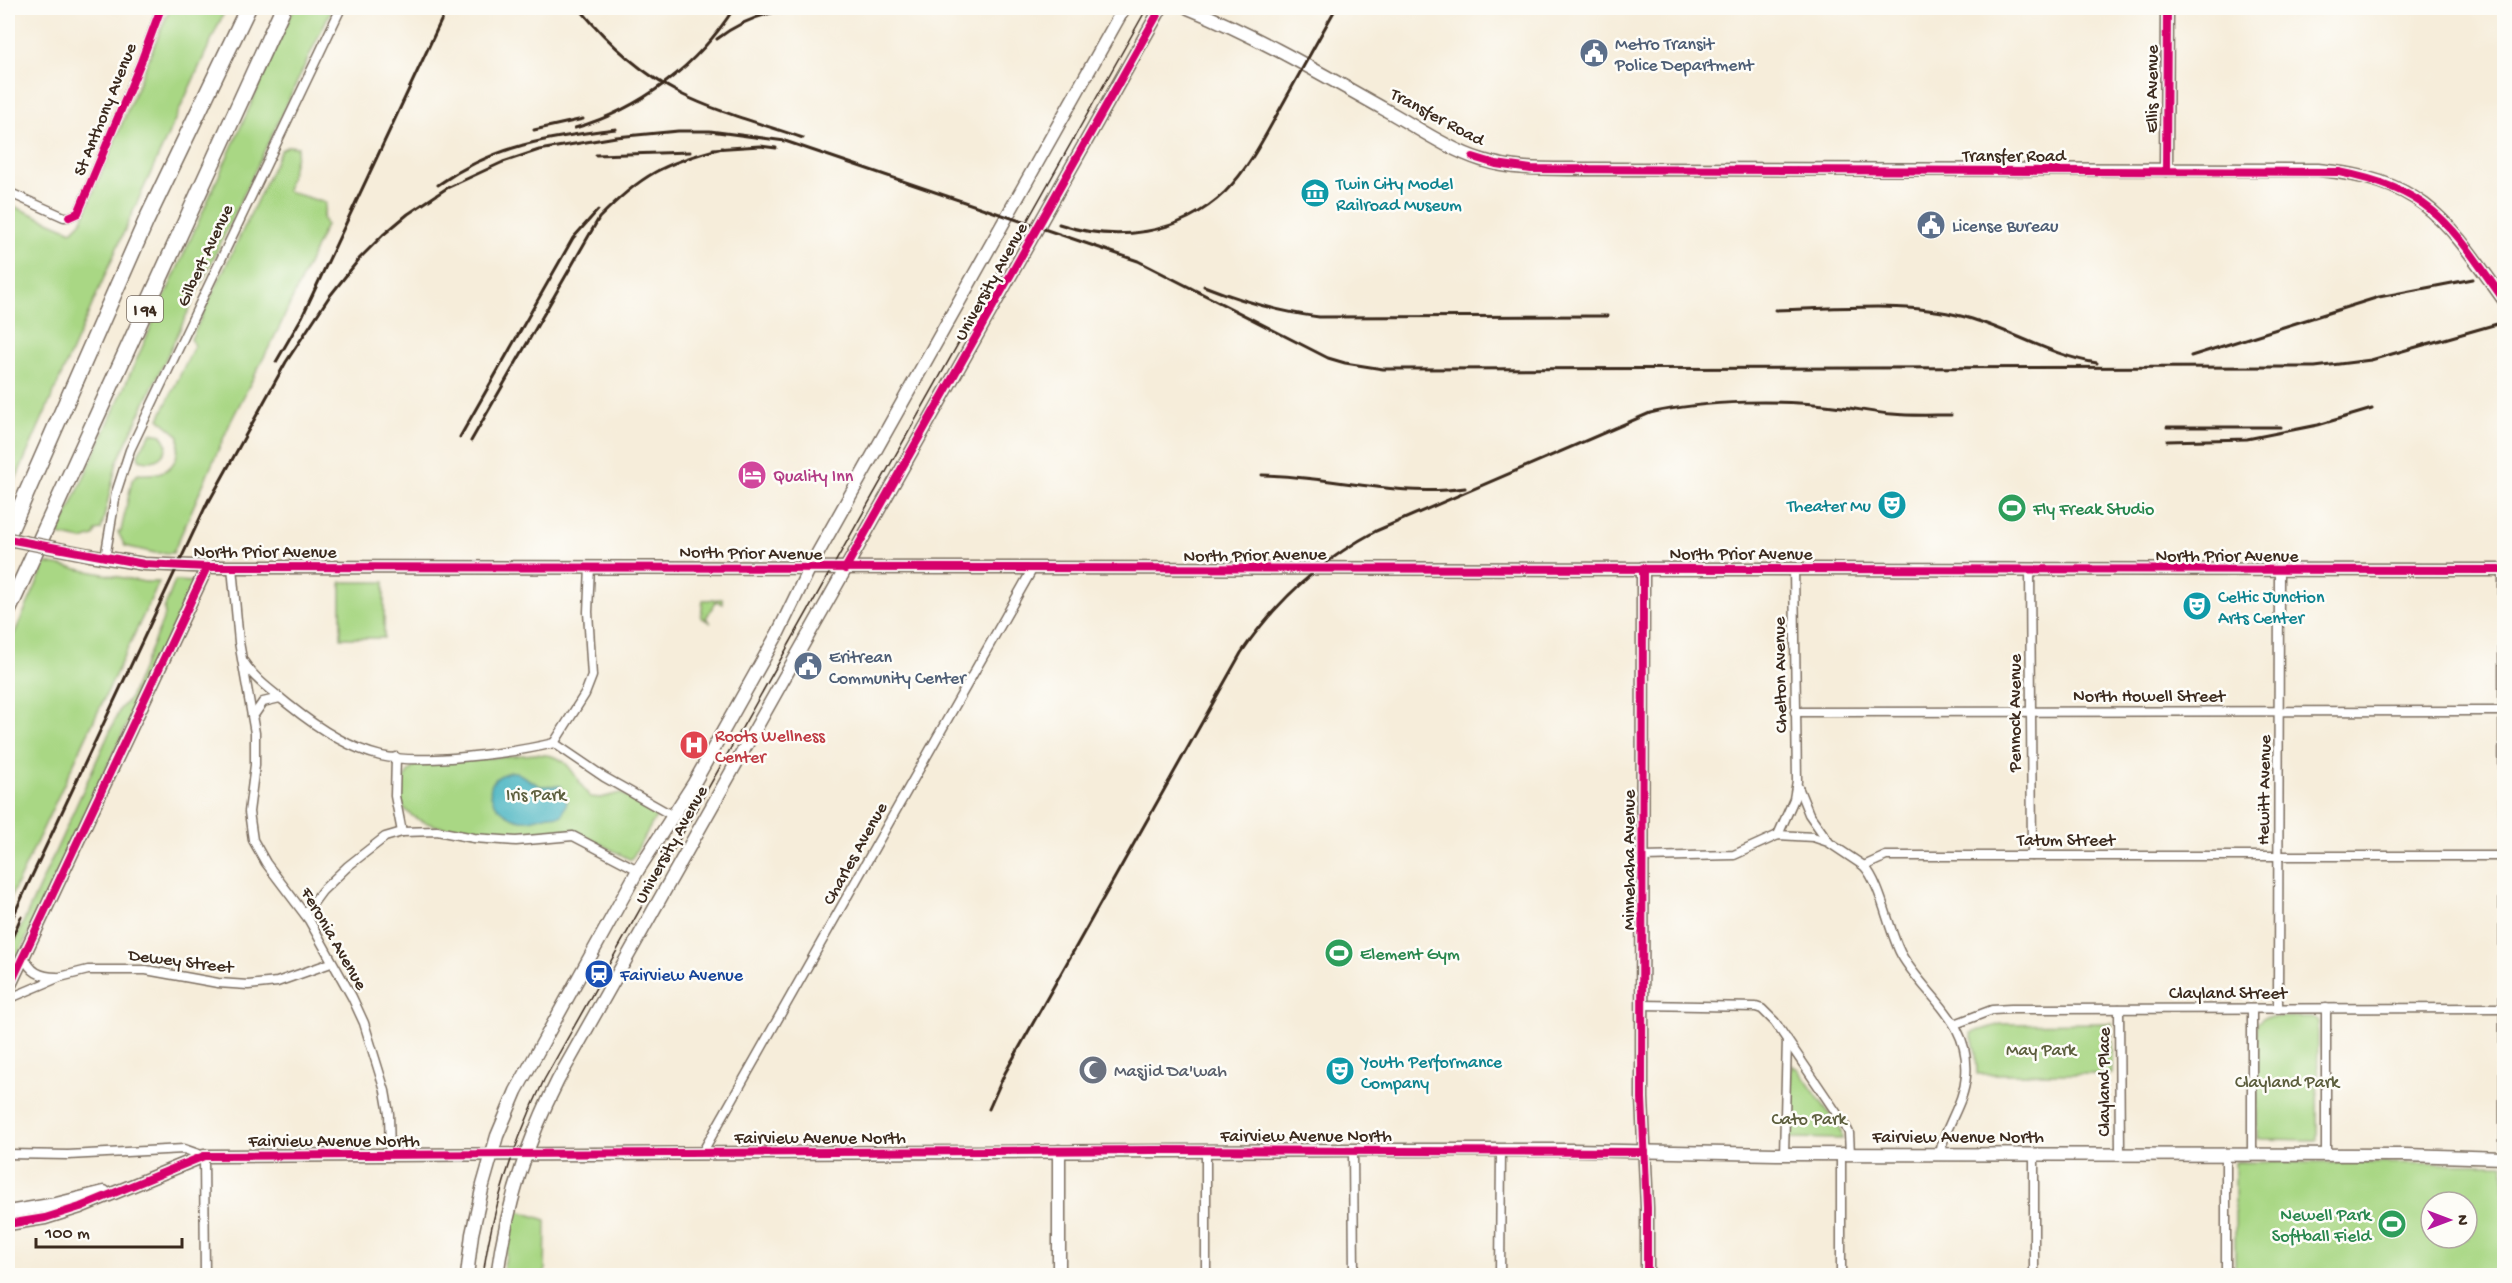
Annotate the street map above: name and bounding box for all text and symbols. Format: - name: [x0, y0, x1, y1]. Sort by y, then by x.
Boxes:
- place label: Metro Transit Police Department: [1614, 35, 1755, 77]
- public building icon: Metro Transit Police Department: [1578, 37, 1610, 69]
- street label: St Anthony Avenue: [70, 40, 143, 179]
- street label: Ellis Avenue: [2143, 44, 2164, 133]
- street label: Transfer Road: [1385, 84, 1489, 152]
- street label: Transfer Road: [1961, 147, 2067, 168]
- place label: Twin City Model Railroad Museum: [1335, 175, 1462, 217]
- museum icon: Twin City Model Railroad Museum: [1299, 177, 1331, 209]
- street label: Gilbert Avenue: [173, 201, 239, 310]
- public building icon: License Bureau: [1915, 209, 1947, 241]
- place label: License Bureau: [1952, 217, 2059, 238]
- street label: University Avenue: [951, 219, 1034, 345]
- road number: I 94: [127, 296, 163, 322]
- hotel icon: Quality Inn: [736, 459, 768, 491]
- place label: Quality Inn: [773, 467, 854, 488]
- theatre icon: Theater Mu: [1876, 489, 1908, 521]
- sports icon: Fly Freak Studio: [1996, 492, 2028, 524]
- place label: Theater Mu: [1786, 497, 1872, 518]
- place label: Fly Freak Studio: [2032, 500, 2154, 521]
- street label: North Prior Avenue: [193, 543, 337, 564]
- street label: North Prior Avenue: [679, 543, 823, 566]
- street label: North Prior Avenue: [1183, 545, 1327, 568]
- street label: North Prior Avenue: [1669, 545, 1813, 566]
- street label: North Prior Avenue: [2155, 547, 2299, 568]
- place label: Celtic Junction Arts Center: [2218, 588, 2325, 630]
- theatre icon: Celtic Junction Arts Center: [2181, 590, 2213, 622]
- street label: Chelton Avenue: [1770, 616, 1793, 733]
- place label: Eritrean Community Center: [829, 648, 967, 690]
- public building icon: Eritrean Community Center: [792, 650, 824, 682]
- street label: Pennock Avenue: [2006, 653, 2027, 773]
- street label: North Howell Street: [2073, 687, 2227, 708]
- place label: Roots Wellness Center: [715, 727, 826, 769]
- hospital icon: Roots Wellness Center: [678, 729, 710, 761]
- street label: Hewitt Avenue: [2254, 734, 2277, 845]
- street label: University Avenue: [631, 782, 714, 908]
- park label: Iris Park: [506, 786, 568, 807]
- street label: Minnehaha Avenue: [1620, 789, 1641, 930]
- street label: Charles Avenue: [819, 799, 893, 909]
- street label: Tatum Street: [2016, 831, 2117, 852]
- street label: Feronia Avenue: [294, 883, 371, 995]
- sports icon: Element Gym: [1323, 937, 1355, 969]
- place label: Element Gym: [1360, 945, 1460, 966]
- street label: Dewey Street: [126, 946, 236, 980]
- station icon: Fairview Avenue: [583, 958, 615, 990]
- place label: Fairview Avenue: [619, 966, 744, 987]
- street label: Clayland Street: [2169, 984, 2289, 1005]
- street label: Clayland Place: [2095, 1027, 2116, 1137]
- park label: May Park: [2006, 1041, 2078, 1062]
- place label: Youth Performance Company: [1359, 1053, 1503, 1095]
- mosque icon: Masjid Da'wah: [1077, 1054, 1109, 1086]
- theatre icon: Youth Performance Company: [1324, 1055, 1356, 1087]
- place label: Masjid Da'wah: [1114, 1062, 1227, 1083]
- park label: Clayland Park: [2235, 1073, 2341, 1094]
- park label: Cato Park: [1771, 1110, 1848, 1131]
- street label: Fairview Avenue North: [1219, 1127, 1392, 1148]
- street label: Fairview Avenue North: [1871, 1128, 2044, 1149]
- street label: Fairview Avenue North: [733, 1129, 906, 1150]
- street label: Fairview Avenue North: [247, 1132, 420, 1153]
- north arrow: [2419, 1190, 2479, 1250]
- place label: Newell Park Softball Field: [2272, 1206, 2373, 1248]
- sports icon: Newell Park Softball Field: [2376, 1208, 2408, 1240]
- scale bar: [36, 1211, 182, 1249]
- text: N: [2451, 1215, 2470, 1226]
- text: 100 m: [44, 1224, 90, 1245]

